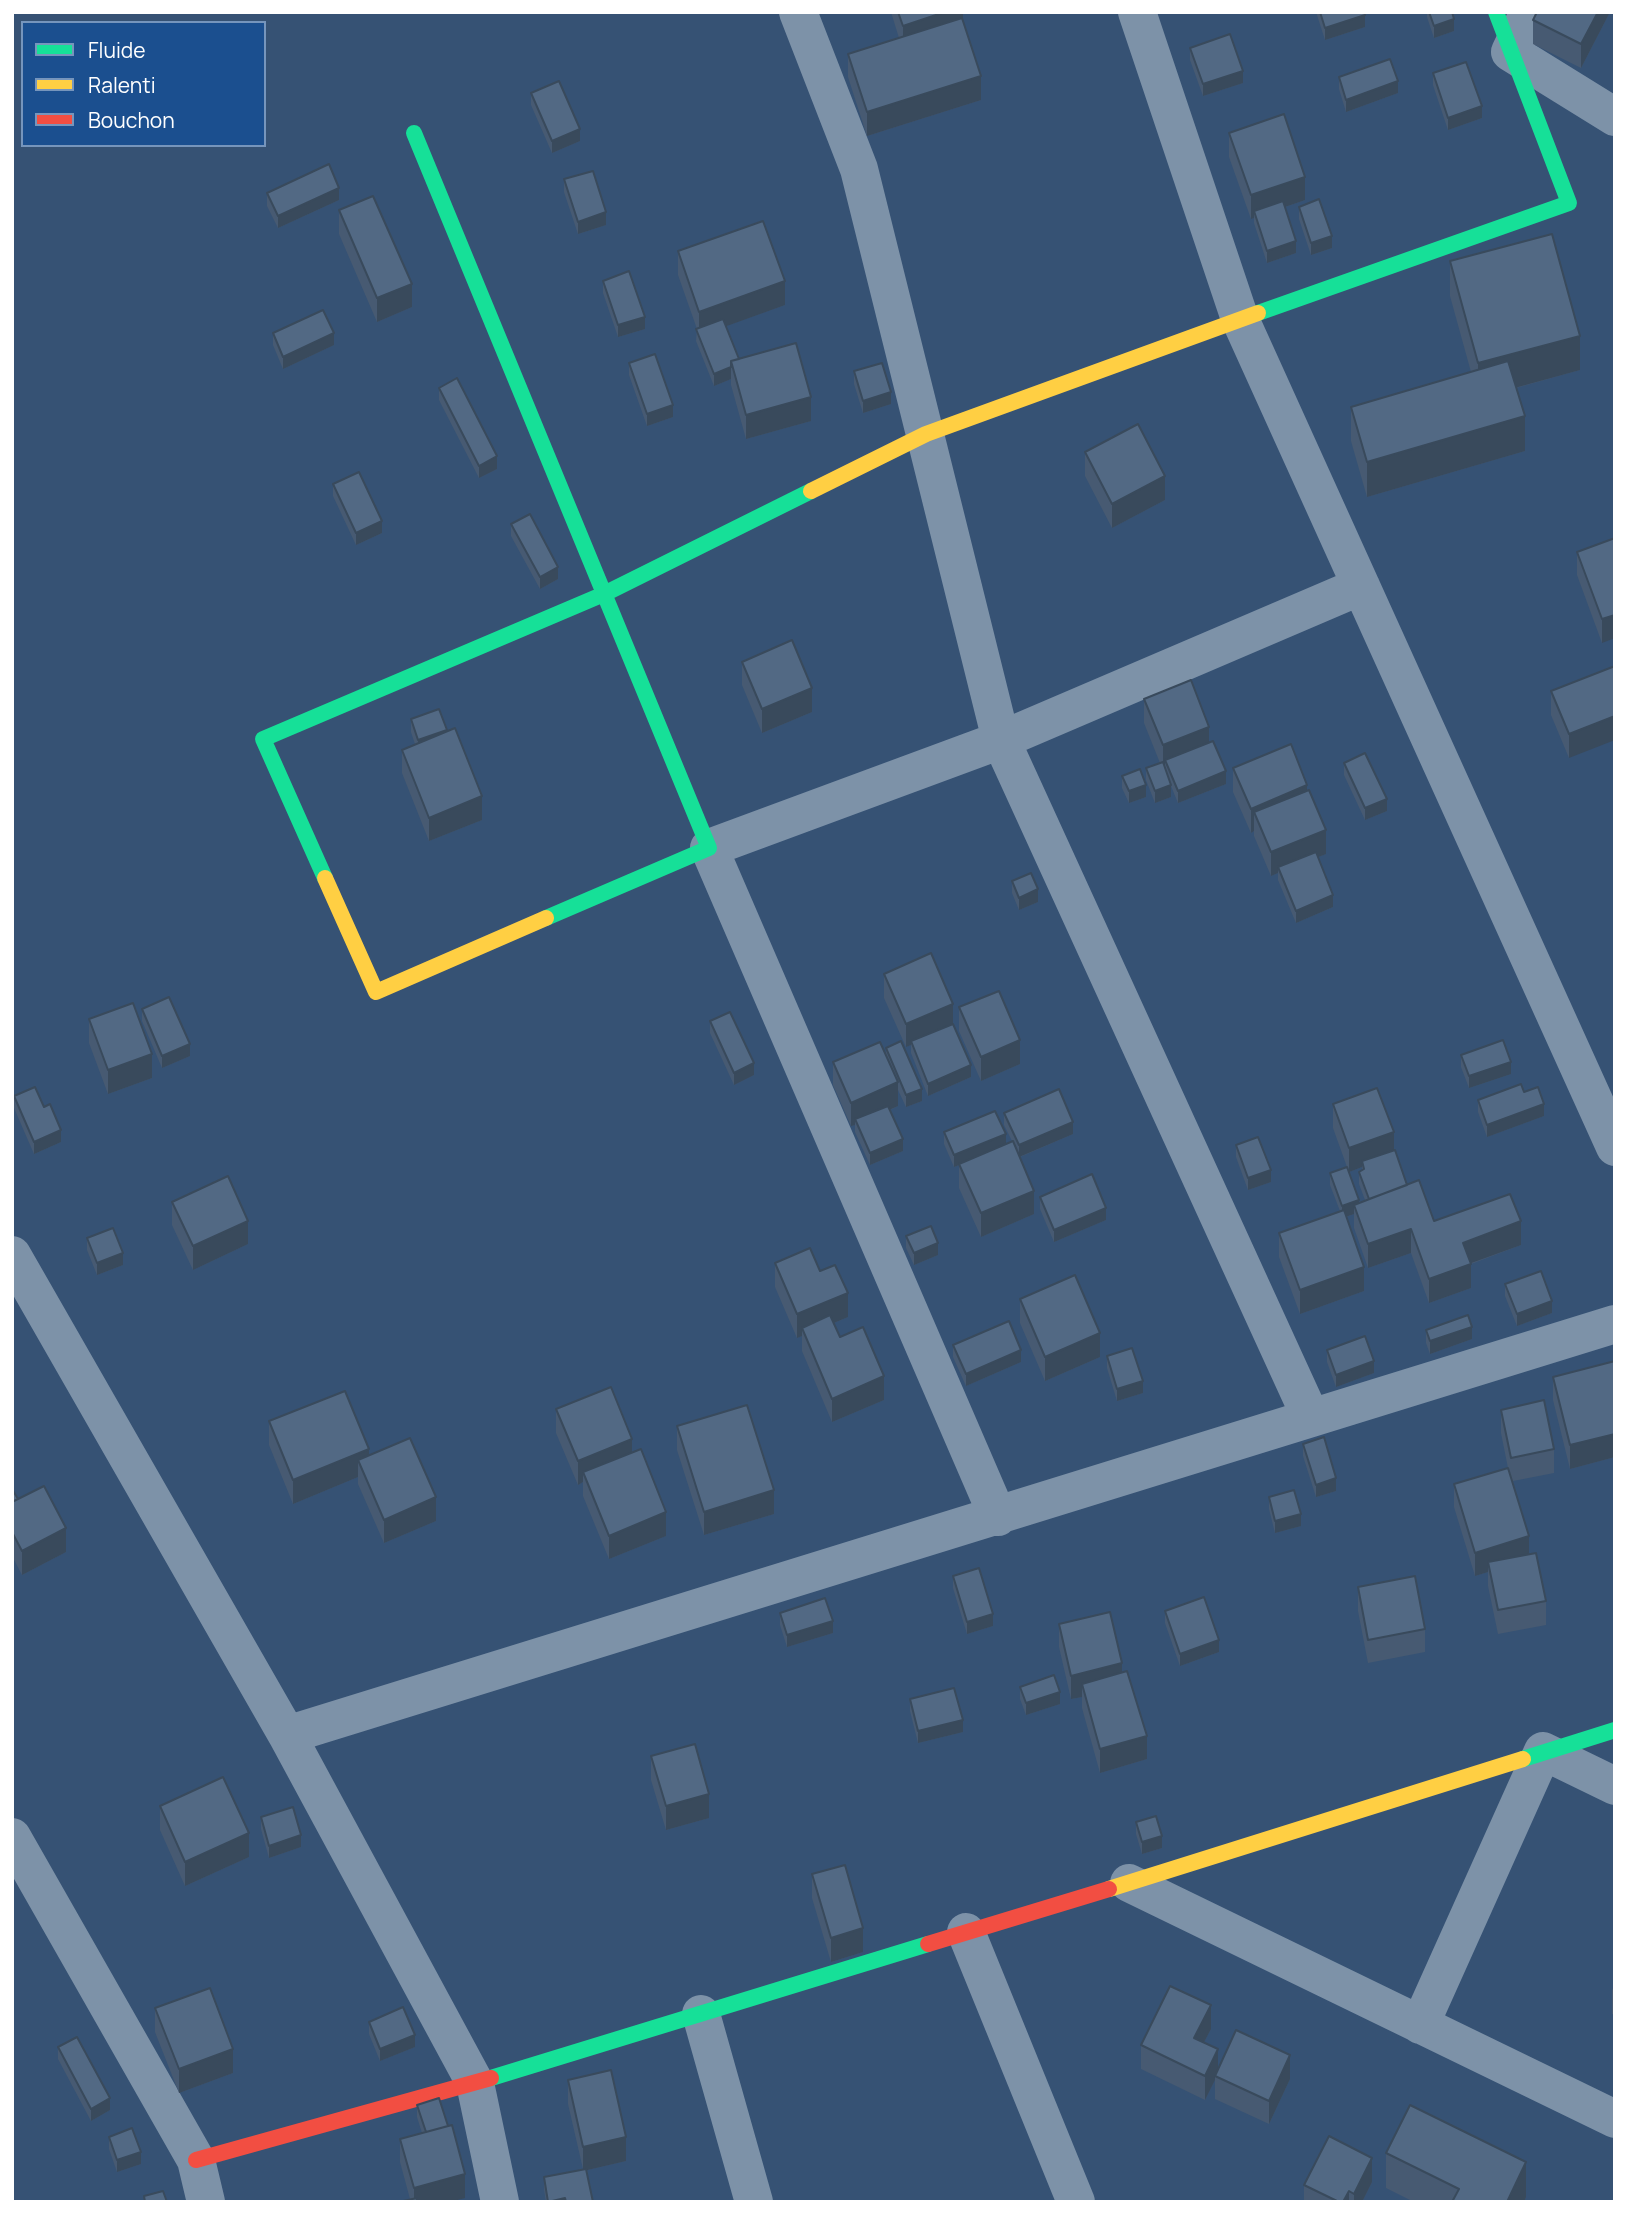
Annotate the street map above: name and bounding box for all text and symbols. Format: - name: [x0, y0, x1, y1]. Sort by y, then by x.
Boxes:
- legend: [21, 21, 266, 147]
- text: Fluide: [88, 36, 146, 64]
- text: Ralenti: [88, 71, 156, 99]
- text: Bouchon: [88, 106, 175, 134]

